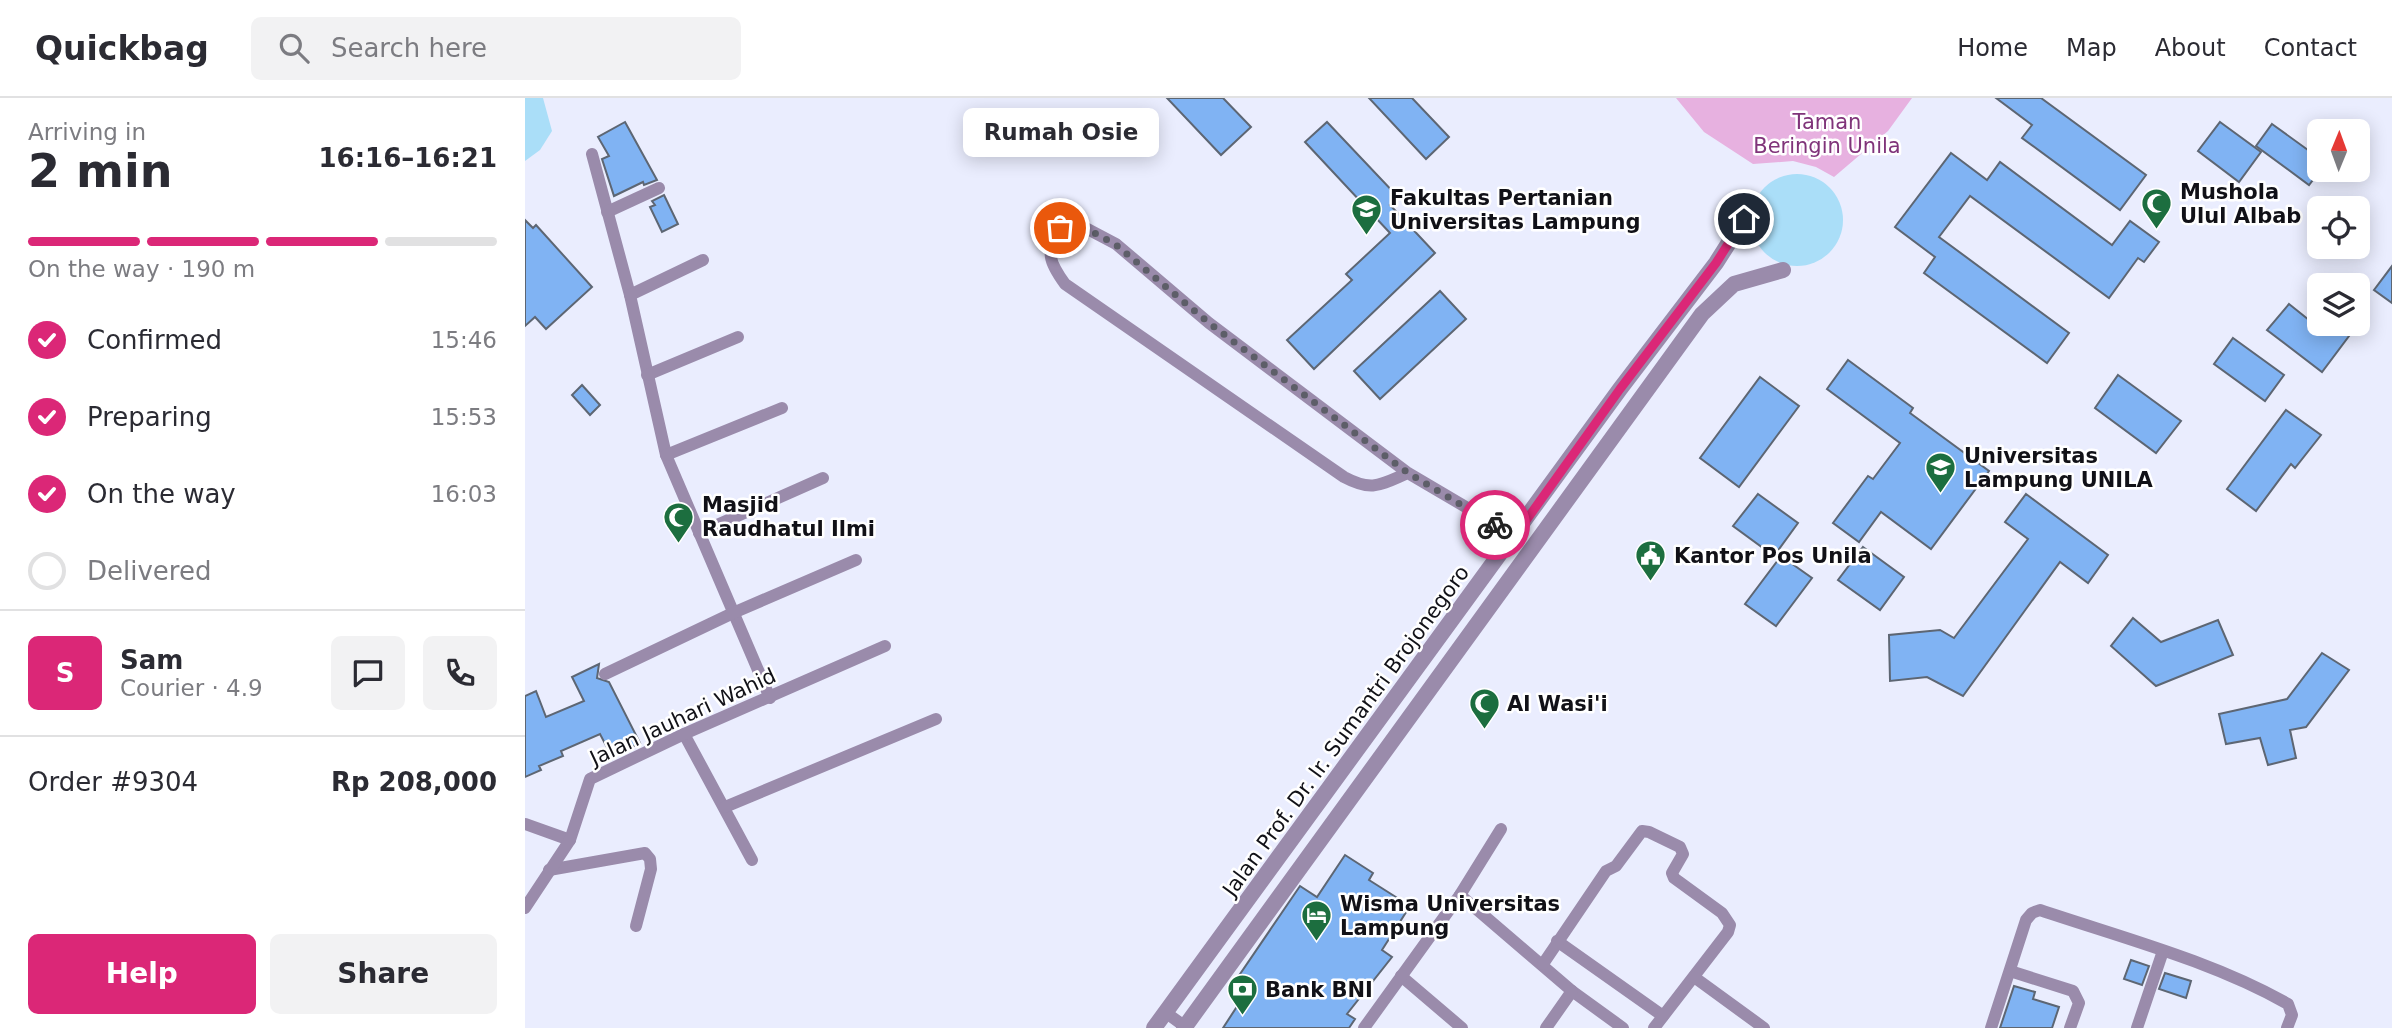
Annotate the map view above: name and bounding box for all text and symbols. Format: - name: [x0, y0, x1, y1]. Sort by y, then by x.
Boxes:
- search box: [251, 17, 741, 80]
- text: Quickbag: [35, 29, 209, 68]
- icon: search: [275, 29, 313, 67]
- text: Search here: [331, 33, 487, 63]
- text: Home: [1957, 34, 2028, 62]
- text: Map: [2066, 34, 2117, 62]
- text: About: [2155, 34, 2226, 62]
- text: Contact: [2264, 34, 2357, 62]
- callout: Rumah Osie: [962, 109, 1158, 158]
- park label: Taman Beringin Unila: [1753, 110, 1901, 158]
- text: Arriving in: [28, 119, 146, 145]
- text: Rumah Osie: [984, 119, 1138, 145]
- north arrow: [2307, 119, 2369, 182]
- map controls: [2307, 119, 2370, 336]
- text: 16:16–16:21: [318, 143, 497, 173]
- text: 2 min: [28, 144, 172, 198]
- place label: Mushola Ulul Albab: [2180, 180, 2301, 228]
- place label: Fakultas Pertanian Universitas Lampung: [1390, 186, 1641, 234]
- mosque icon: Mushola Ulul Albab: [2140, 187, 2174, 231]
- pin: [1714, 189, 1774, 249]
- school or university icon: Fakultas Pertanian Universitas Lampung: [1350, 193, 1384, 237]
- button: locate: [2307, 196, 2370, 259]
- pin: [1030, 198, 1090, 258]
- icon: home: [1725, 200, 1763, 238]
- icon: bag: [1041, 209, 1079, 247]
- text: On the way · 190 m: [28, 256, 255, 282]
- button: layers: [2307, 273, 2370, 336]
- icon: check: [28, 321, 66, 359]
- text: Confirmed: [87, 325, 222, 355]
- text: 15:46: [431, 327, 497, 353]
- icon: check: [28, 398, 66, 436]
- text: Preparing: [87, 402, 212, 432]
- text: 15:53: [431, 404, 497, 430]
- place label: Universitas Lampung UNILA: [1964, 444, 2154, 492]
- school or university icon: Universitas Lampung UNILA: [1924, 451, 1958, 495]
- icon: check: [28, 475, 66, 513]
- text: On the way: [87, 479, 236, 509]
- text: 16:03: [431, 481, 497, 507]
- courier: [1460, 490, 1530, 560]
- place label: Masjid Raudhatul Ilmi: [702, 493, 875, 541]
- mosque icon: Masjid Raudhatul Ilmi: [662, 500, 696, 544]
- icon: bike: [1476, 506, 1514, 544]
- public building icon: Kantor Pos Unila: [1634, 539, 1668, 583]
- place label: Kantor Pos Unila: [1674, 544, 1872, 568]
- text: Delivered: [87, 556, 211, 586]
- street label: Jalan Prof. Dr. Ir. Sumantri Brojonegoro: [1217, 561, 1474, 903]
- button: chat: [331, 636, 405, 710]
- button: phone: [423, 636, 497, 710]
- text: Sam: [120, 645, 183, 675]
- text: S: [56, 658, 74, 688]
- street label: Jalan Jauhari Wahid: [584, 663, 780, 771]
- text: Courier · 4.9: [120, 675, 263, 701]
- mosque icon: Al Wasi'i: [1467, 687, 1501, 731]
- place label: Al Wasi'i: [1507, 692, 1608, 716]
- text: Order #9304: [28, 767, 198, 797]
- text: Rp 208,000: [331, 767, 497, 797]
- place label: Wisma Universitas Lampung: [1340, 892, 1560, 940]
- hotel icon: Wisma Universitas Lampung: [1300, 899, 1334, 943]
- button: Help: [28, 934, 256, 1014]
- button: Share: [270, 934, 497, 1014]
- bank icon: Bank BNI: [1225, 973, 1259, 1017]
- place label: Bank BNI: [1265, 978, 1373, 1002]

